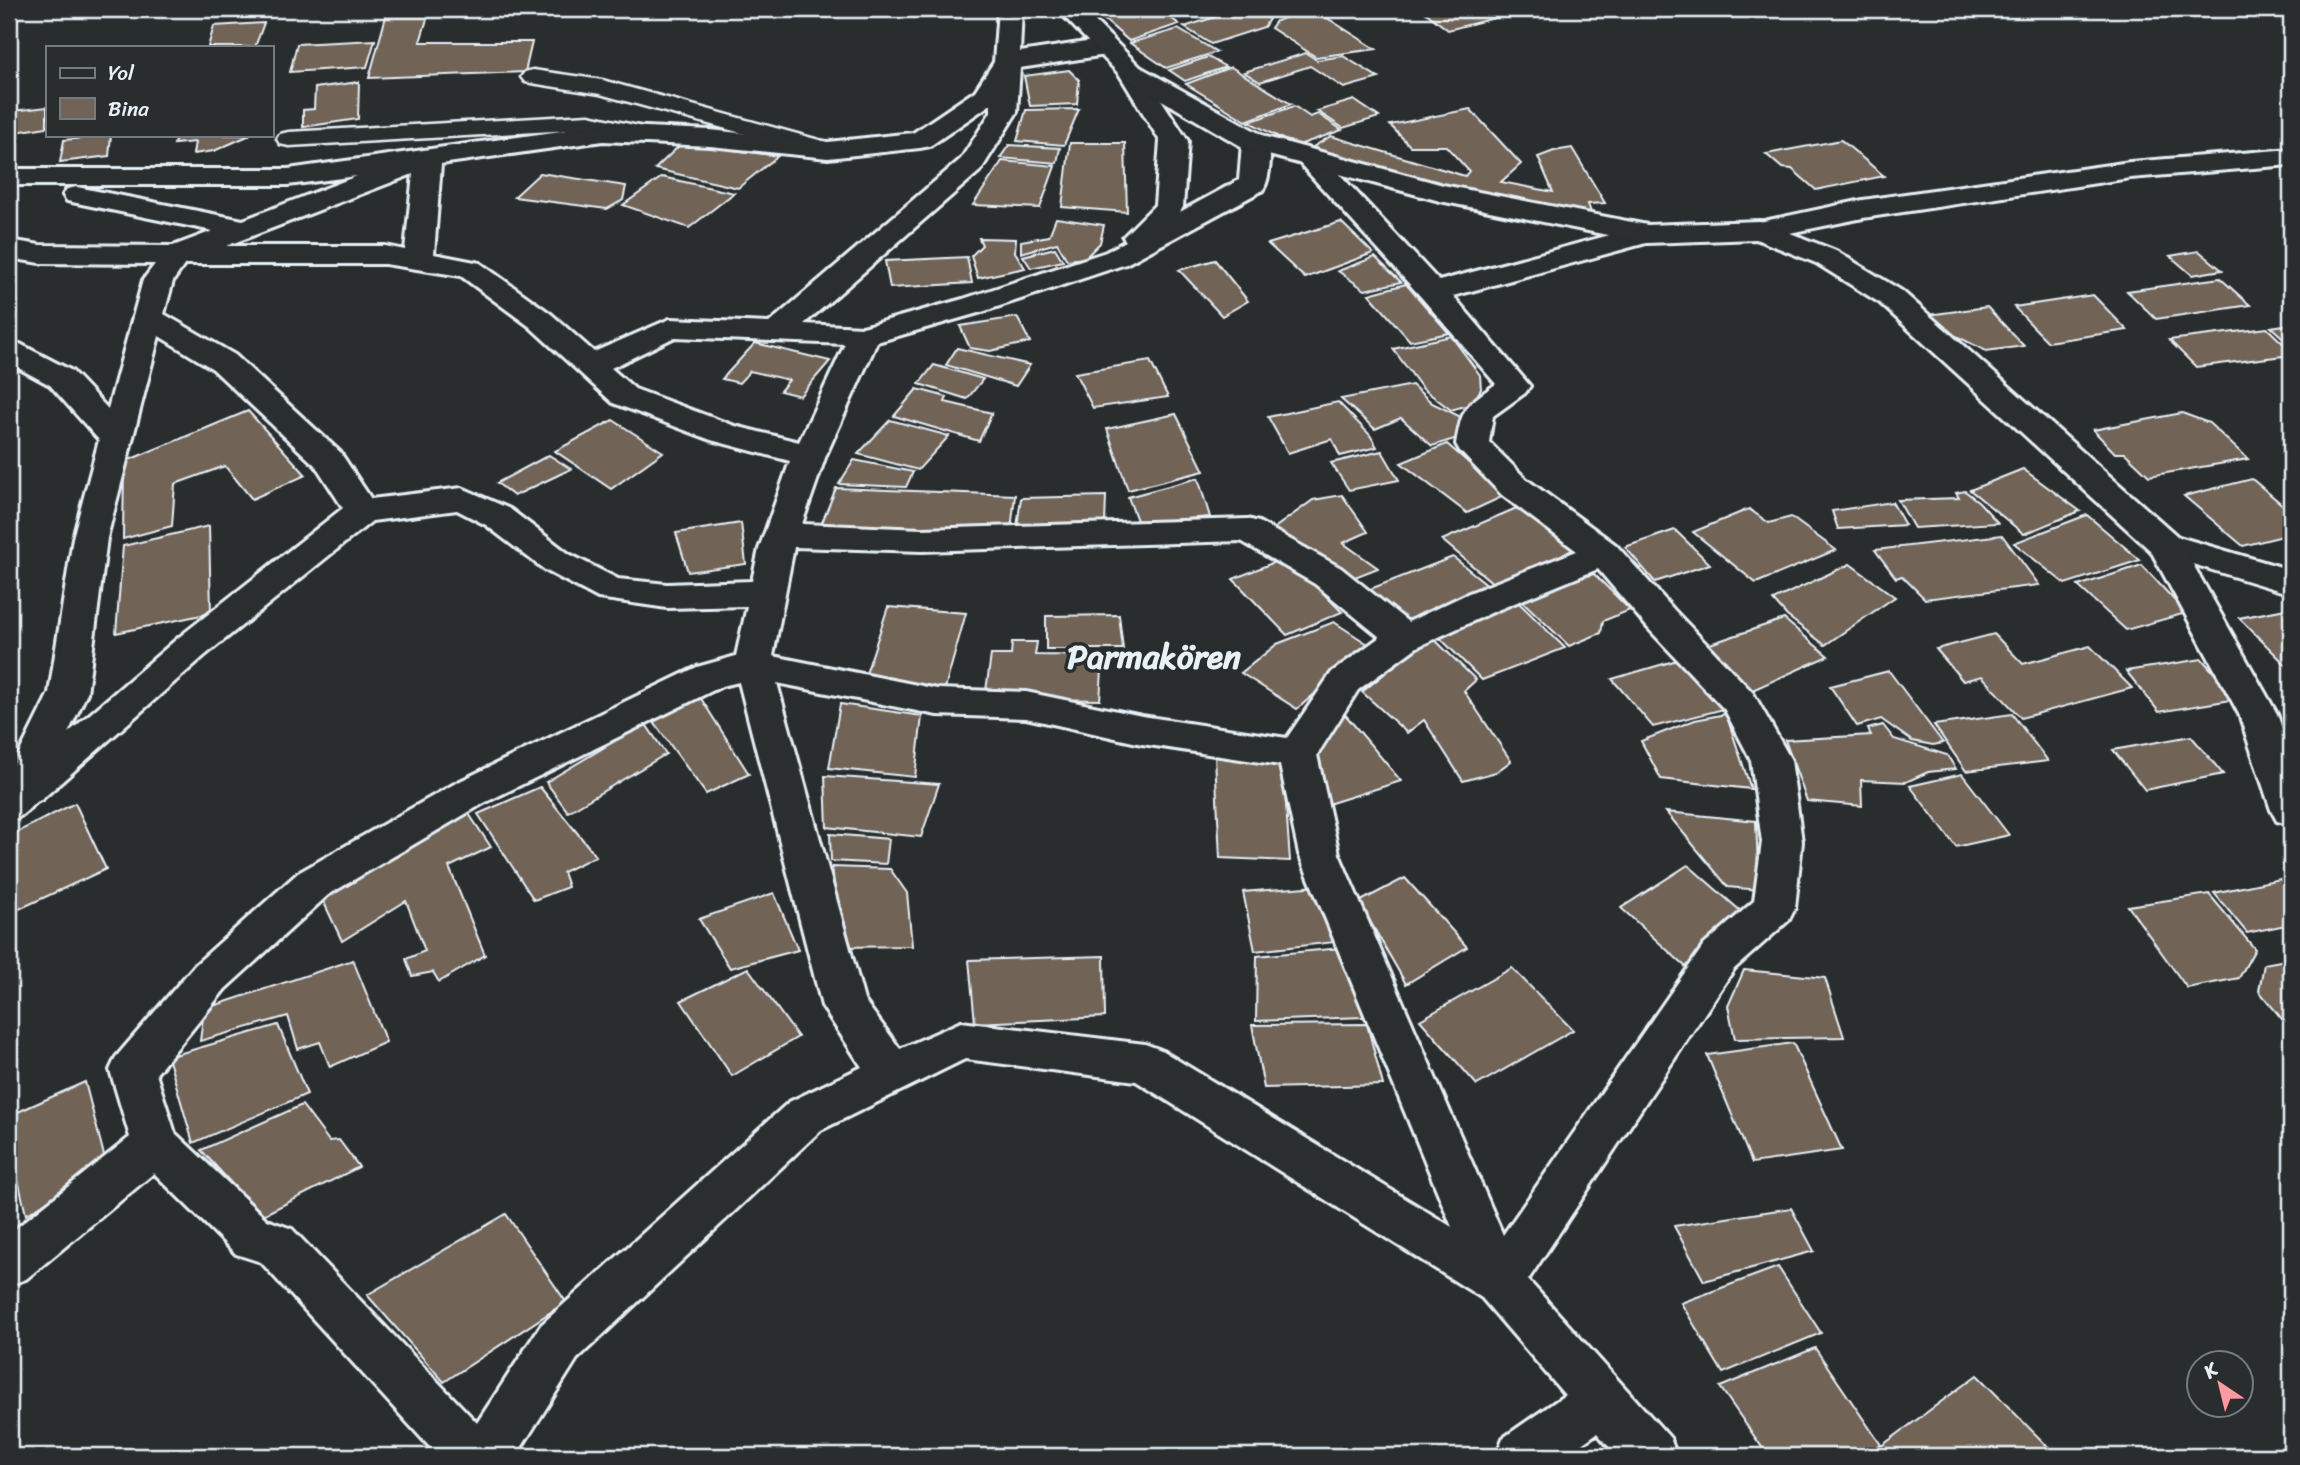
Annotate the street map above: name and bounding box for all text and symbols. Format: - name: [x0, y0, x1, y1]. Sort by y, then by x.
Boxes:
- legend: [46, 46, 273, 136]
- text: Yol: [108, 54, 135, 92]
- text: Bina: [108, 90, 149, 128]
- district label: Parmakören: [1067, 628, 1241, 686]
- north arrow: [2184, 1350, 2254, 1420]
- text: K: [2196, 1353, 2226, 1388]

